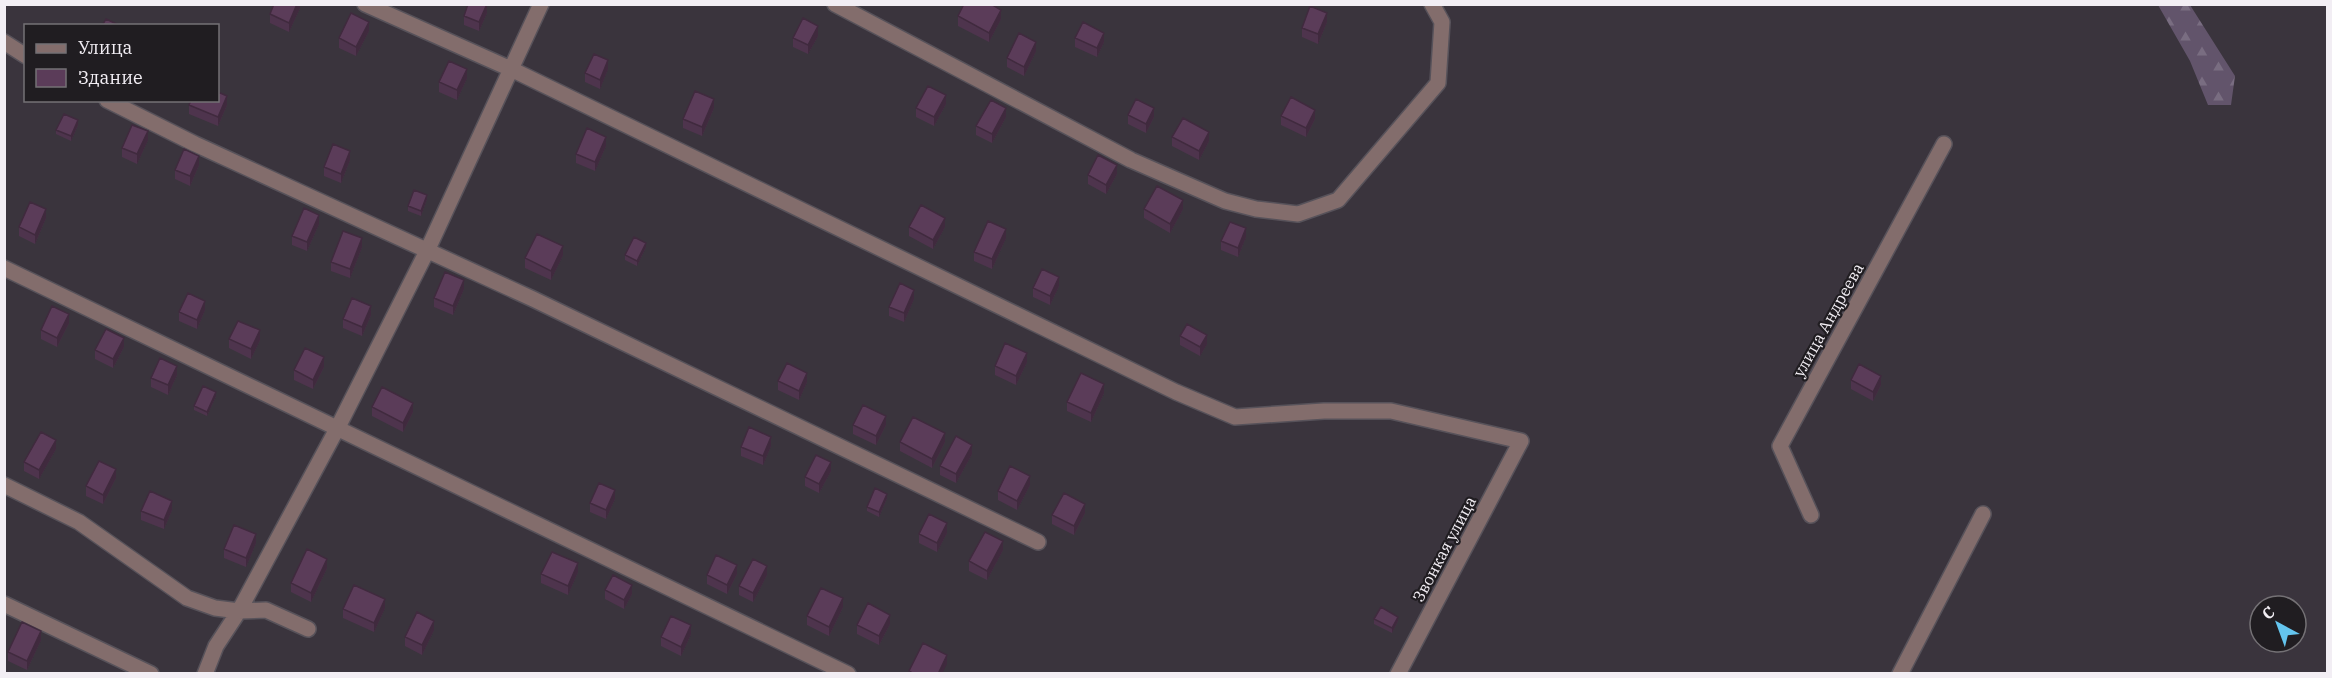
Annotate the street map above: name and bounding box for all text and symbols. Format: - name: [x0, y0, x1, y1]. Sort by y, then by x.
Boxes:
- legend: [24, 24, 219, 102]
- text: Улица: [78, 36, 133, 59]
- text: Здание: [78, 66, 143, 89]
- street label: улица Андреева: [1788, 259, 1868, 381]
- street label: Звонкая улица: [1408, 493, 1480, 605]
- north arrow: [2248, 594, 2308, 654]
- text: С: [2258, 602, 2279, 624]

